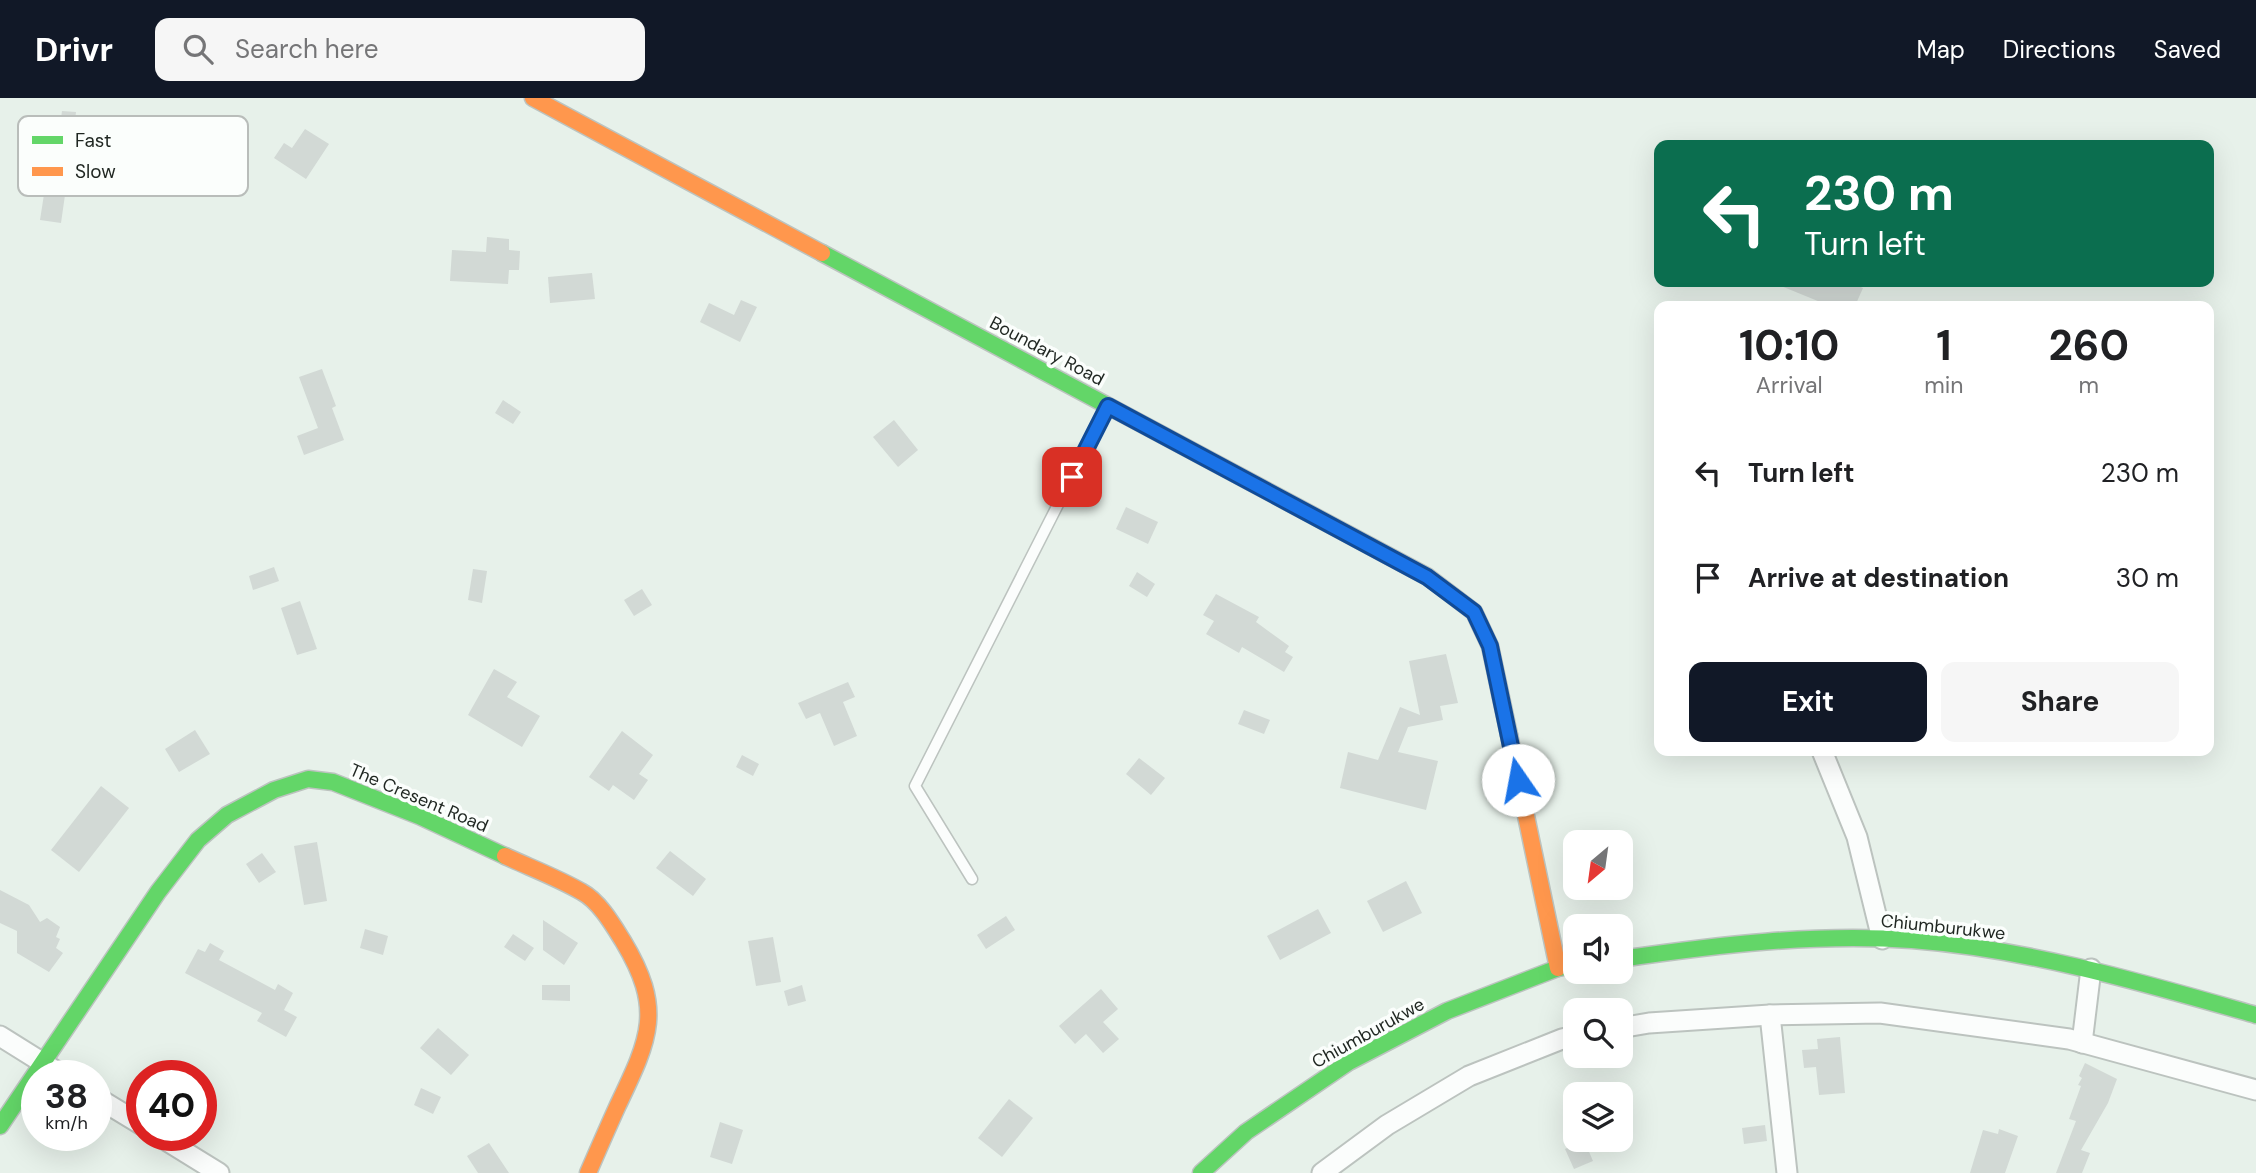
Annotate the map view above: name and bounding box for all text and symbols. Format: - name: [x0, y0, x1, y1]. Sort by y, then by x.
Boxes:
- search box: [155, 18, 645, 81]
- text: Drivr: [35, 28, 113, 71]
- icon: search: [179, 30, 217, 68]
- text: Search here: [235, 32, 378, 66]
- text: Map: [1917, 34, 1965, 65]
- text: Directions: [2003, 34, 2116, 65]
- text: Saved: [2154, 34, 2221, 65]
- legend: [18, 116, 248, 196]
- text: Fast: [75, 128, 111, 153]
- text: Slow: [75, 159, 116, 184]
- text: 230 m: [1804, 161, 1954, 225]
- icon: left: [1689, 168, 1780, 259]
- text: Turn left: [1804, 223, 1926, 265]
- street label: Boundary Road: [985, 311, 1109, 391]
- text: 10:10: [1739, 318, 1839, 373]
- text: 1: [1936, 318, 1952, 373]
- text: 260: [2049, 318, 2129, 373]
- text: Arrival: [1756, 370, 1823, 400]
- text: min: [1924, 370, 1964, 400]
- text: m: [2079, 370, 2099, 400]
- pin: [1042, 447, 1102, 507]
- icon: left: [1689, 454, 1727, 492]
- text: Turn left: [1748, 456, 1855, 490]
- text: 230 m: [2101, 456, 2179, 490]
- icon: arrive: [1053, 458, 1091, 496]
- icon: arrive: [1689, 559, 1727, 597]
- text: Arrive at destination: [1748, 561, 2009, 595]
- text: 30 m: [2116, 561, 2179, 595]
- button: Exit: [1689, 662, 1927, 742]
- button: Share: [1941, 662, 2179, 742]
- position arrow: [1481, 743, 1555, 817]
- street label: The Cresent Road: [346, 758, 492, 838]
- north arrow: [1563, 830, 1633, 900]
- map controls: [1563, 830, 1633, 1152]
- street label: Chiumburukwe: [1880, 909, 2006, 945]
- button: sound: [1563, 914, 1633, 984]
- street label: Chiumburukwe: [1307, 992, 1429, 1074]
- button: search: [1563, 998, 1633, 1068]
- speed limit sign: 40: [126, 1060, 217, 1151]
- text: 38: [45, 1073, 88, 1119]
- button: layers: [1563, 1082, 1633, 1152]
- text: km/h: [45, 1111, 88, 1135]

